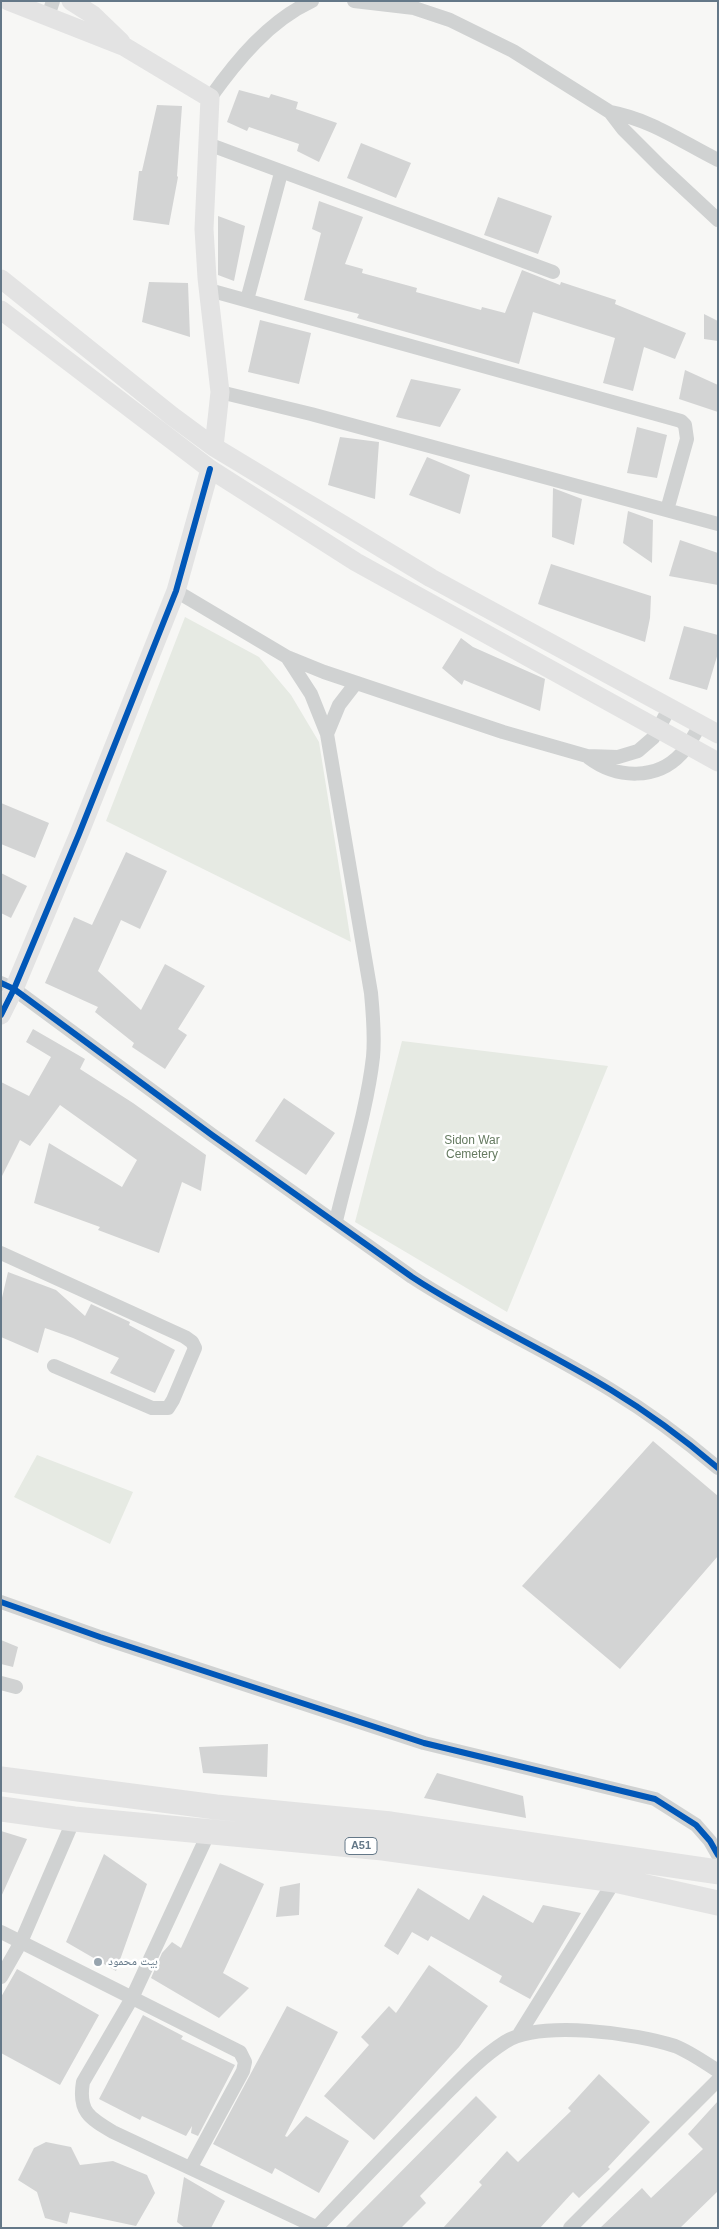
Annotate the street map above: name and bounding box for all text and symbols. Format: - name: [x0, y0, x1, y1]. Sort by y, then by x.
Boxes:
- park label: Sidon War Cemetery: [444, 1134, 500, 1162]
- road number: A51: [345, 1838, 377, 1854]
- place label: بيت محمود: [108, 1955, 158, 1969]
- marker: بيت محمود: [92, 1956, 104, 1968]

